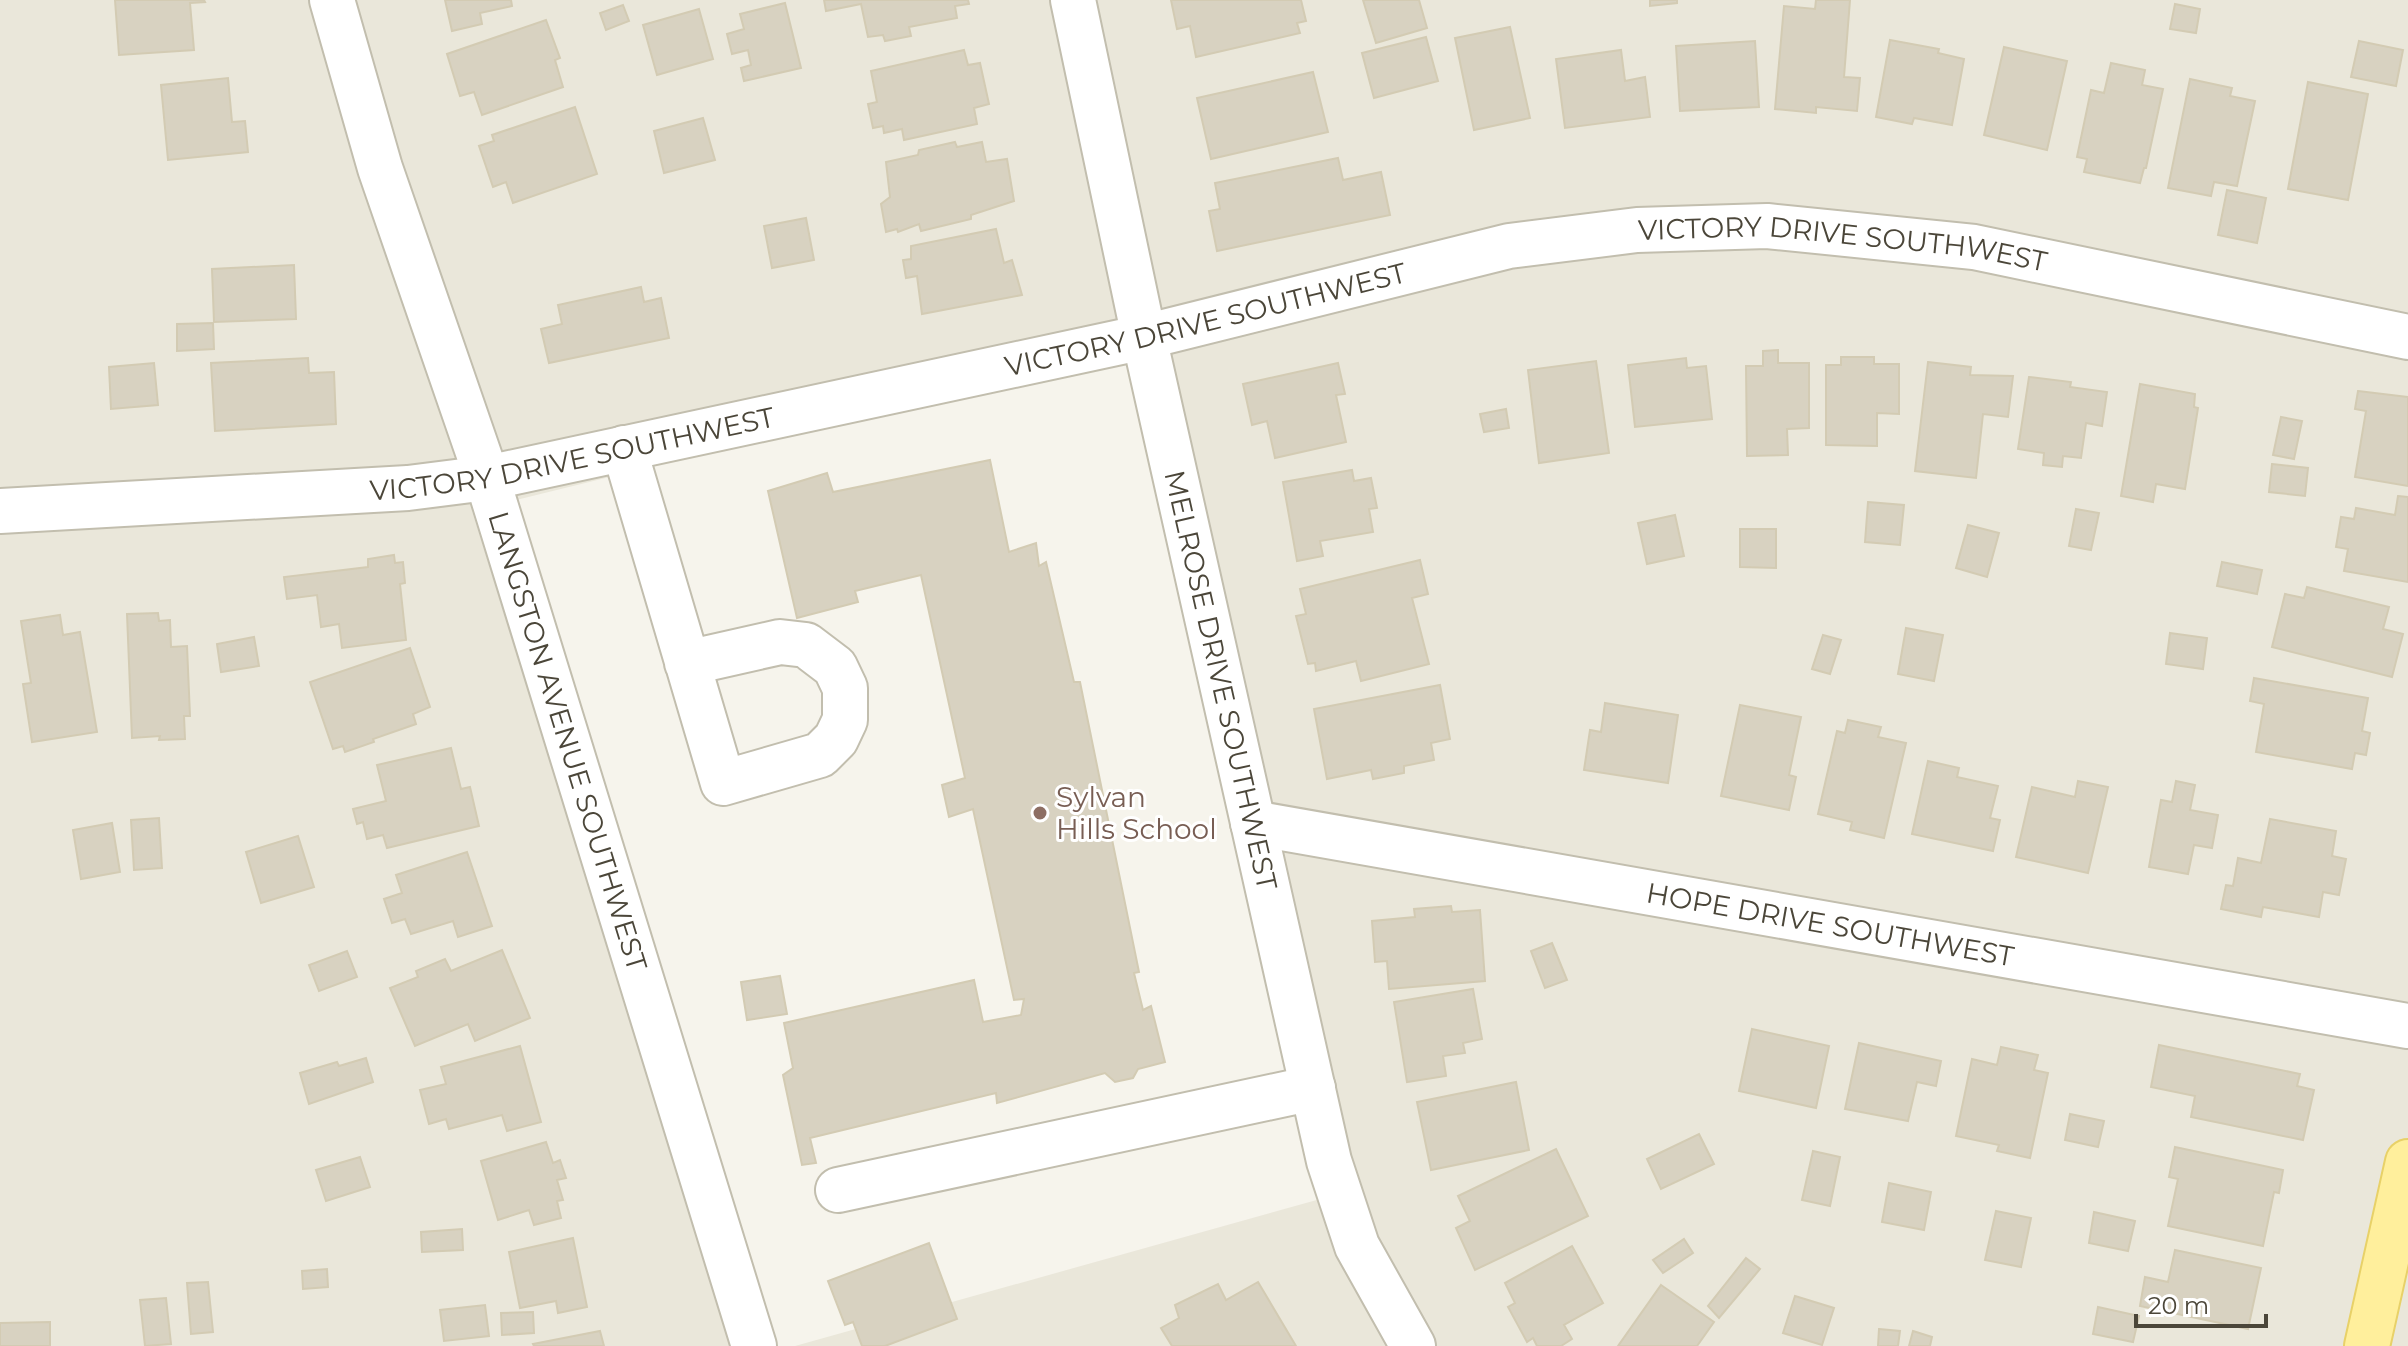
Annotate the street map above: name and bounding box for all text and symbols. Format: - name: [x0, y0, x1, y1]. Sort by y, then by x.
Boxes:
- street label: VICTORY DRIVE SOUTHWEST: [1637, 209, 2050, 279]
- street label: VICTORY DRIVE SOUTHWEST: [1002, 255, 1410, 383]
- street label: VICTORY DRIVE SOUTHWEST: [369, 400, 778, 507]
- street label: MELROSE DRIVE SOUTHWEST: [1157, 467, 1285, 893]
- street label: LANGSTON AVENUE SOUTHWEST: [481, 507, 655, 975]
- place label: Sylvan Hills School: [1056, 780, 1217, 846]
- marker: Sylvan Hills School: [1031, 804, 1049, 822]
- street label: HOPE DRIVE SOUTHWEST: [1644, 875, 2016, 973]
- scale bar: [2136, 1278, 2266, 1328]
- text: 20 m: [2148, 1291, 2209, 1320]

